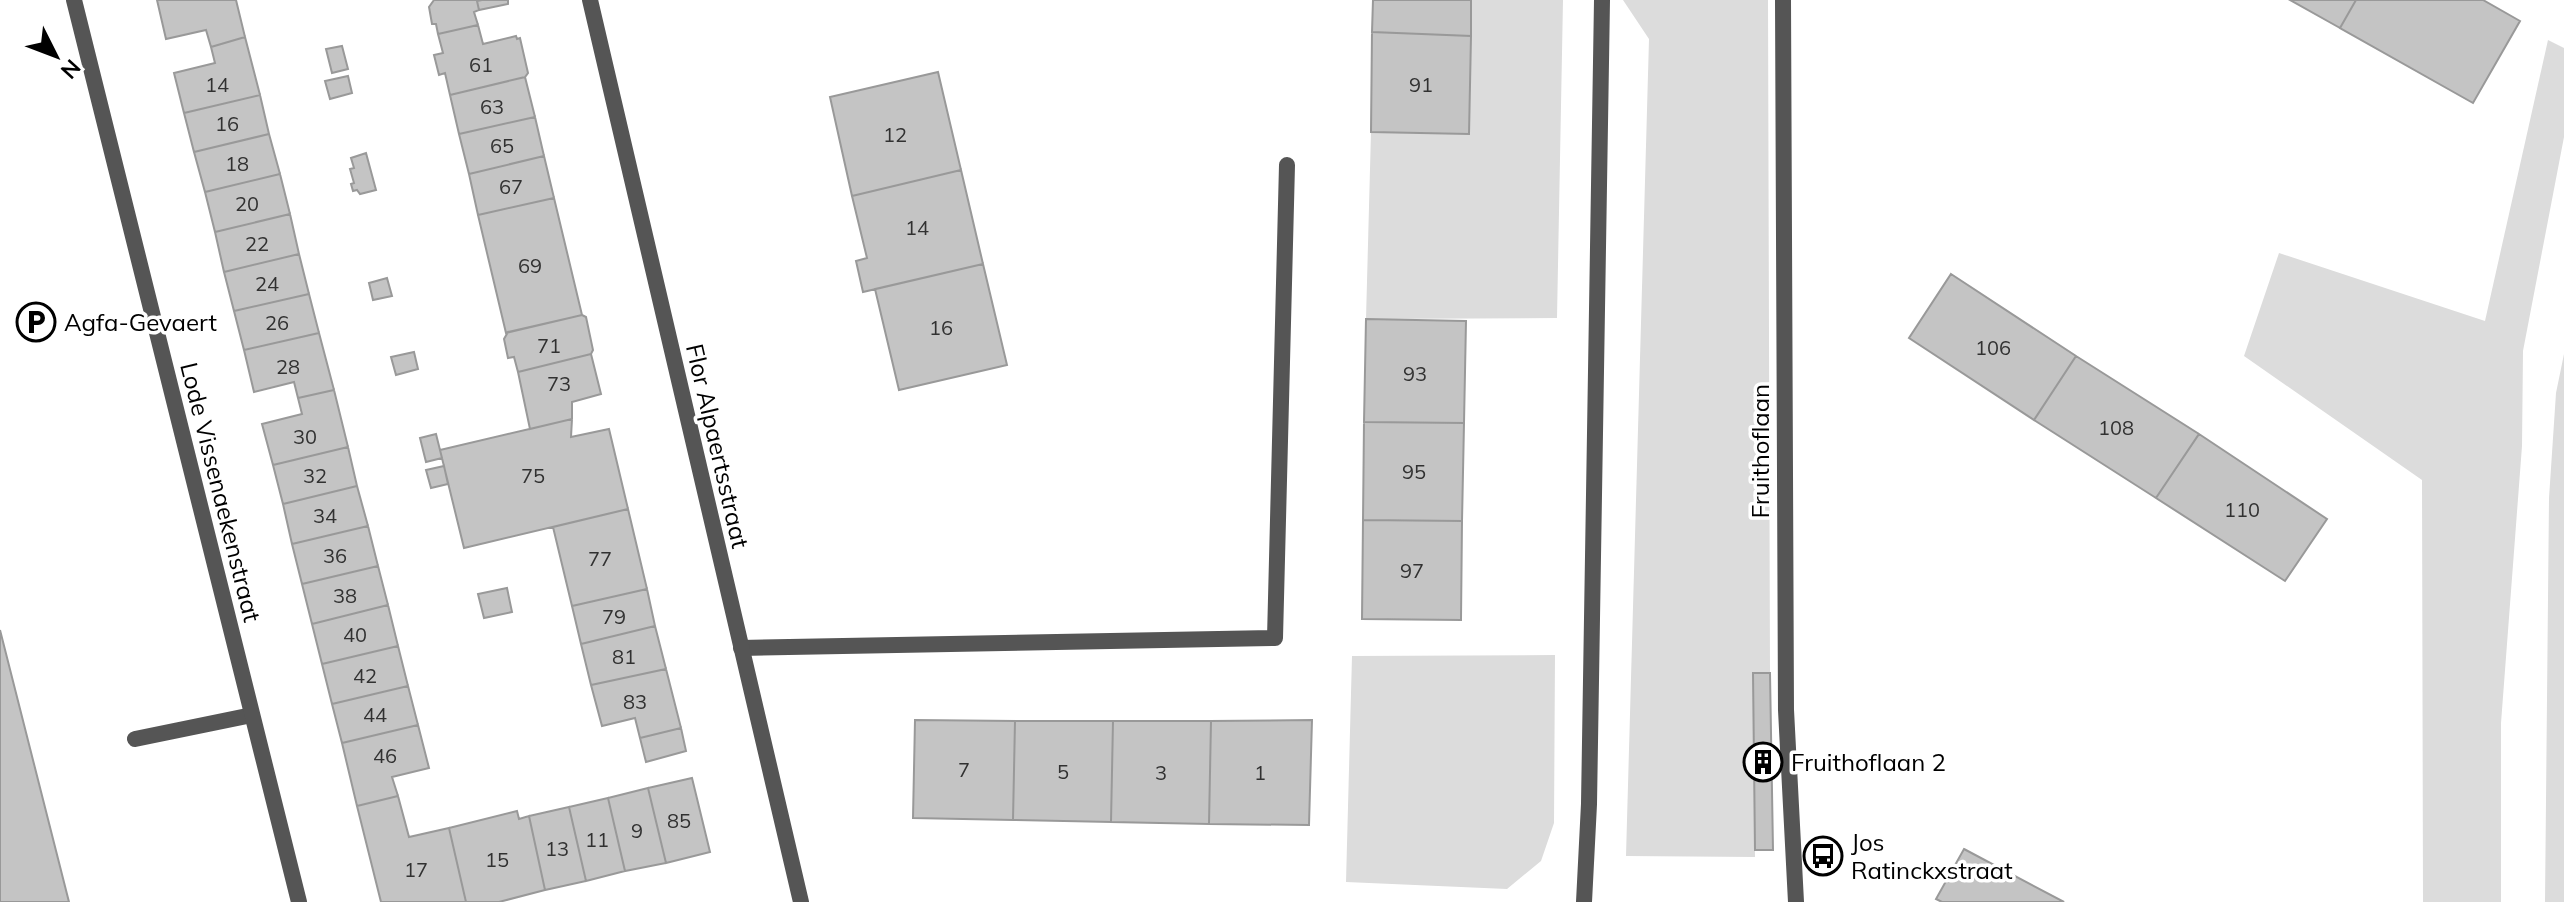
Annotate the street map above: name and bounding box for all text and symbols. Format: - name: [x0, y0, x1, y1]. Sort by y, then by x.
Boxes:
- north arrow: [16, 16, 96, 96]
- house number: 61: [469, 52, 493, 77]
- text: N: [55, 54, 87, 85]
- house number: 14: [205, 72, 229, 97]
- house number: 91: [1409, 72, 1433, 97]
- house number: 63: [480, 94, 504, 119]
- house number: 16: [215, 111, 239, 136]
- house number: 12: [883, 122, 907, 147]
- house number: 65: [490, 133, 514, 158]
- house number: 18: [225, 151, 249, 176]
- house number: 67: [499, 174, 523, 199]
- house number: 20: [235, 191, 259, 216]
- house number: 14: [905, 215, 929, 240]
- house number: 22: [245, 231, 269, 256]
- house number: 69: [518, 253, 542, 278]
- house number: 24: [255, 271, 279, 296]
- parking icon: Agfa-Gevaert: [15, 301, 57, 343]
- place label: Agfa-Gevaert: [64, 307, 217, 337]
- house number: 26: [265, 310, 289, 335]
- house number: 16: [929, 315, 953, 340]
- house number: 71: [537, 333, 561, 358]
- house number: 106: [1975, 335, 2011, 360]
- street label: Flor Alpaertsstraat: [680, 341, 756, 551]
- house number: 28: [276, 354, 300, 379]
- street label: Lode Vissenaekenstraat: [174, 359, 268, 625]
- house number: 93: [1403, 361, 1427, 386]
- house number: 73: [547, 371, 571, 396]
- street label: Fruithoflaan: [1745, 384, 1775, 518]
- house number: 108: [2098, 415, 2134, 440]
- house number: 30: [293, 424, 317, 449]
- house number: 95: [1402, 459, 1426, 484]
- house number: 32: [303, 463, 327, 488]
- house number: 75: [521, 463, 545, 488]
- house number: 110: [2224, 497, 2260, 522]
- house number: 34: [313, 503, 337, 528]
- house number: 36: [323, 543, 347, 568]
- house number: 77: [588, 546, 612, 571]
- house number: 97: [1400, 558, 1424, 583]
- house number: 38: [333, 583, 357, 608]
- house number: 79: [602, 604, 626, 629]
- house number: 40: [343, 622, 367, 647]
- house number: 81: [612, 644, 636, 669]
- house number: 42: [353, 663, 377, 688]
- house number: 83: [623, 689, 647, 714]
- house number: 44: [363, 702, 387, 727]
- building icon: Fruithoflaan 2: [1742, 741, 1784, 783]
- house number: 46: [373, 743, 397, 768]
- place label: Fruithoflaan 2: [1791, 747, 1946, 777]
- house number: 7: [958, 757, 970, 782]
- house number: 5: [1057, 759, 1069, 784]
- house number: 3: [1155, 760, 1167, 785]
- house number: 1: [1254, 760, 1266, 785]
- house number: 85: [667, 808, 691, 833]
- house number: 9: [631, 818, 643, 843]
- house number: 11: [585, 827, 609, 852]
- place label: Jos Ratinckxstraat: [1851, 827, 2013, 885]
- bus stop icon: Jos Ratinckxstraat: [1802, 835, 1844, 877]
- house number: 13: [545, 836, 569, 861]
- house number: 15: [485, 847, 509, 872]
- house number: 17: [404, 857, 428, 882]

